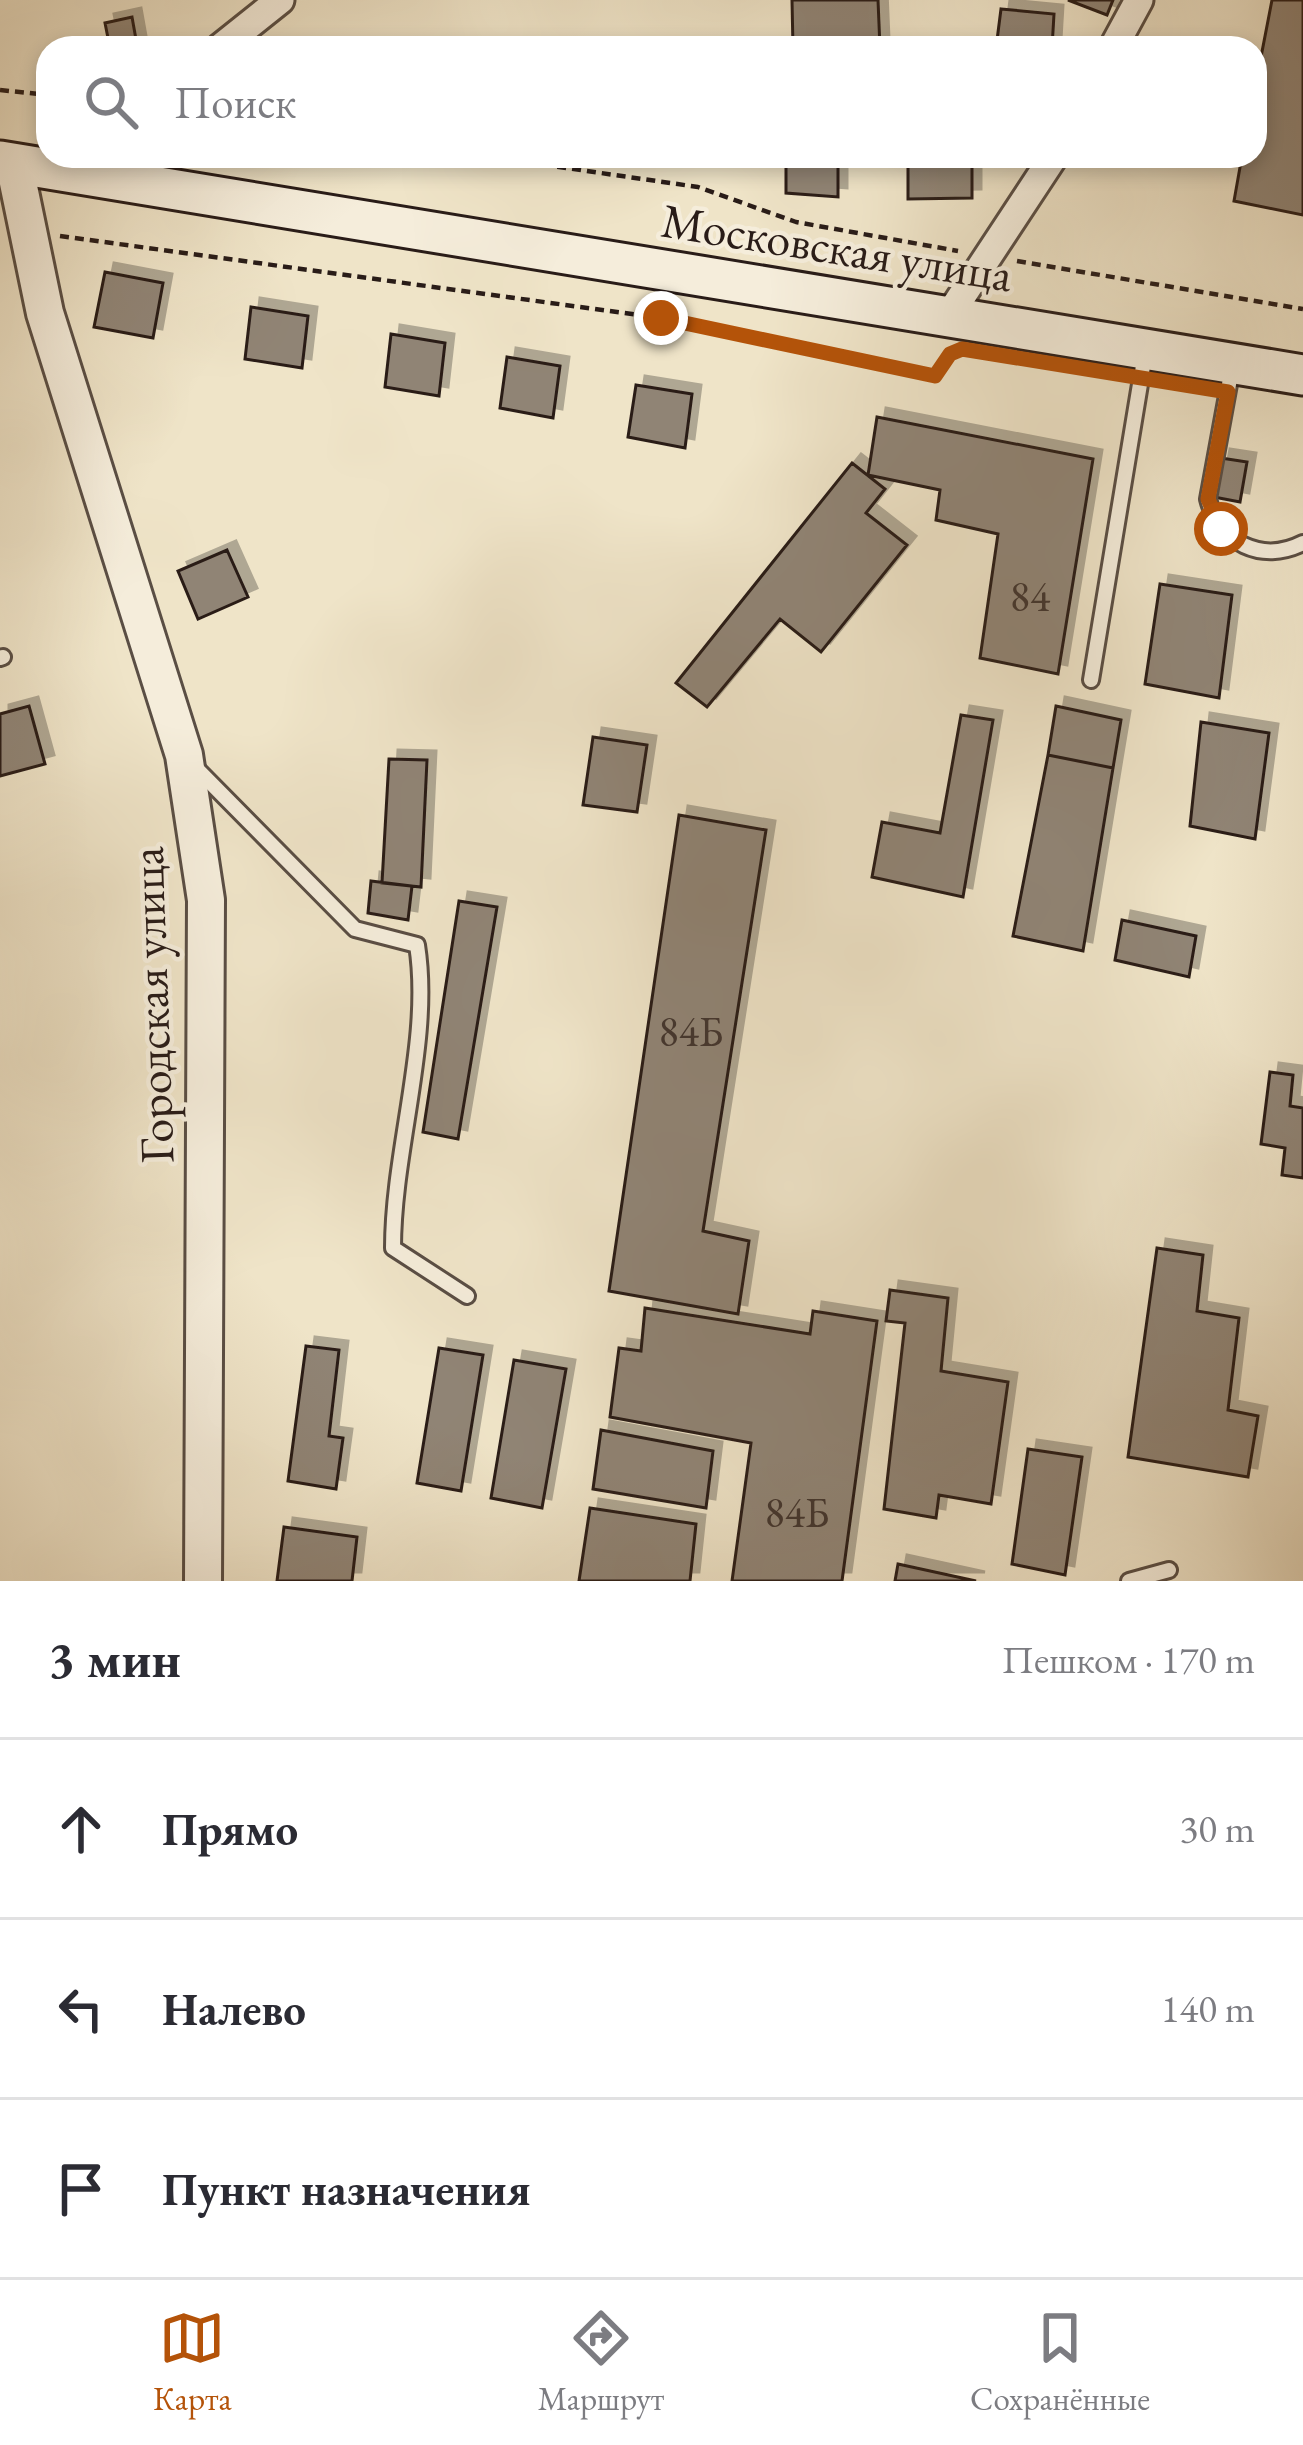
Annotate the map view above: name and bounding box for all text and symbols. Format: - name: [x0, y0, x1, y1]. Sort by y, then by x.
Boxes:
- search box: [36, 36, 1267, 168]
- icon: search: [78, 69, 144, 135]
- text: Поиск: [174, 73, 296, 131]
- street label: Московская улица: [657, 189, 1018, 305]
- route end: [634, 291, 688, 345]
- route start: [1194, 502, 1248, 556]
- house number: 84: [1010, 569, 1051, 624]
- street label: Городская улица: [114, 845, 188, 1164]
- house number: 84Б: [659, 1004, 723, 1059]
- house number: 84Б: [765, 1485, 829, 1540]
- text: 3 мин: [48, 1626, 181, 1692]
- text: Пешком · 170 m: [1002, 1634, 1255, 1685]
- icon: ahead: [48, 1796, 114, 1862]
- text: Прямо: [162, 1800, 298, 1858]
- text: 30 m: [1179, 1803, 1255, 1854]
- icon: left: [48, 1976, 114, 2042]
- text: Налево: [162, 1980, 306, 2038]
- text: 140 m: [1161, 1983, 1255, 2034]
- icon: arrive: [48, 2156, 114, 2222]
- text: Пункт назначения: [162, 2160, 531, 2218]
- tab: Карта: [153, 2305, 232, 2420]
- tab: Маршрут: [538, 2305, 664, 2420]
- tab: Сохранённые: [970, 2305, 1150, 2420]

